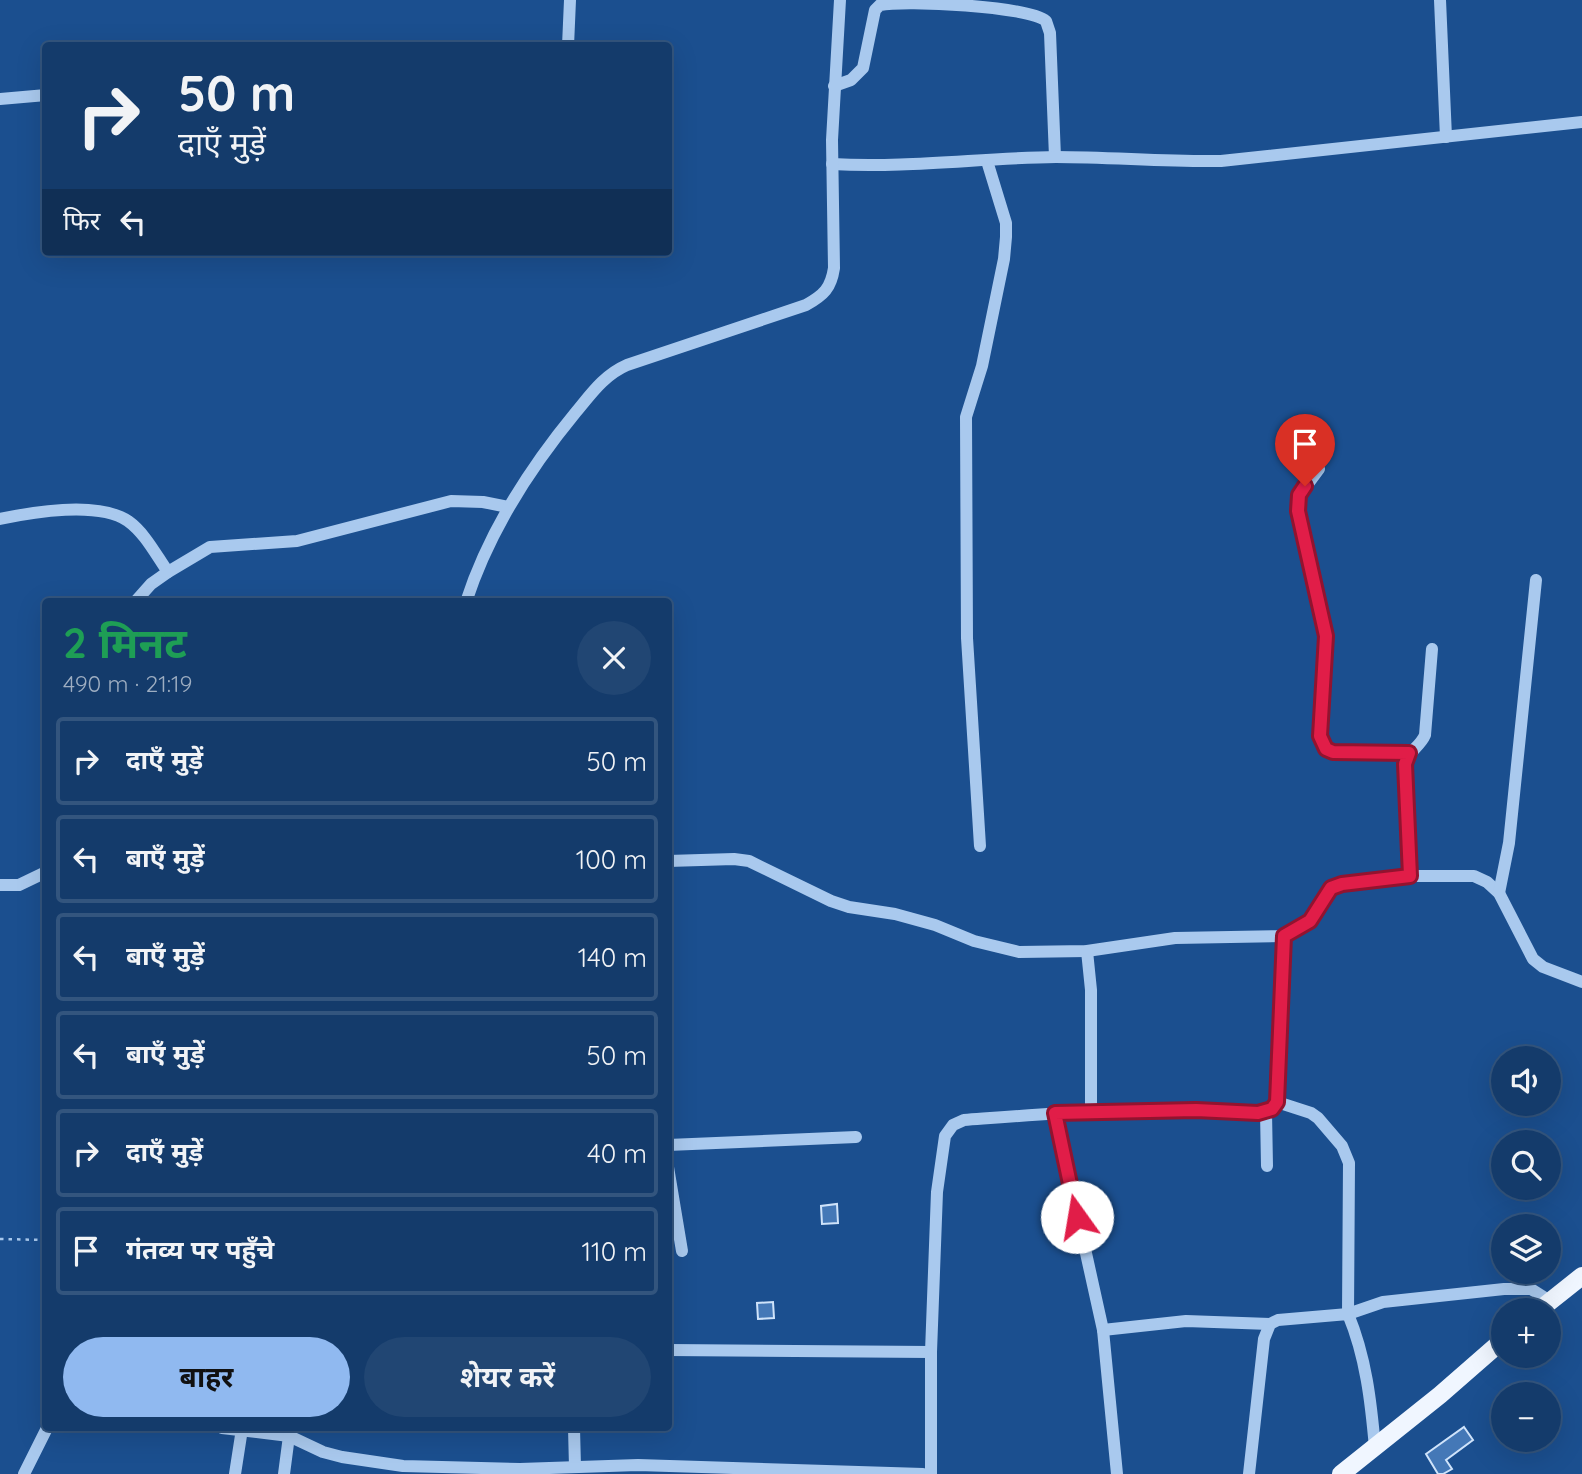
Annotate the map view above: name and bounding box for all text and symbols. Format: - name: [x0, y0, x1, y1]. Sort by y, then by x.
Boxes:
- text: 50 m: [178, 62, 295, 123]
- icon: right: [63, 70, 154, 161]
- text: दाएँ मुड़ें: [178, 123, 266, 163]
- icon: left: [114, 203, 152, 241]
- text: फिर: [63, 204, 100, 237]
- pin: [1275, 414, 1335, 486]
- icon: arrive: [1286, 425, 1324, 463]
- text: 2 मिनट: [63, 616, 187, 669]
- button: close: [577, 621, 651, 695]
- text: 490 m · 21:19: [63, 669, 192, 698]
- icon: right: [67, 742, 105, 780]
- text: दाएँ मुड़ें: [126, 743, 203, 776]
- text: 50 m: [587, 745, 647, 778]
- icon: left: [67, 840, 105, 878]
- text: बाएँ मुड़ें: [126, 841, 205, 874]
- text: 100 m: [576, 843, 647, 876]
- icon: left: [67, 938, 105, 976]
- text: बाएँ मुड़ें: [126, 939, 205, 972]
- text: 140 m: [578, 941, 647, 974]
- icon: left: [67, 1036, 105, 1074]
- text: बाएँ मुड़ें: [126, 1037, 205, 1070]
- text: 50 m: [587, 1039, 647, 1072]
- map controls: [1491, 1046, 1561, 1452]
- button: sound: [1491, 1046, 1561, 1116]
- button: search: [1491, 1130, 1561, 1200]
- icon: right: [67, 1134, 105, 1172]
- text: दाएँ मुड़ें: [126, 1135, 203, 1168]
- text: 40 m: [587, 1137, 647, 1170]
- position arrow: [1040, 1180, 1114, 1254]
- button: layers: [1491, 1214, 1561, 1284]
- icon: arrive: [67, 1232, 105, 1270]
- text: गंतव्य पर पहुँचे: [126, 1233, 274, 1266]
- text: 110 m: [581, 1235, 647, 1268]
- button: +: [1491, 1298, 1561, 1368]
- button: बाहर: [63, 1337, 350, 1417]
- button: शेयर करें: [364, 1337, 651, 1417]
- button: −: [1491, 1382, 1561, 1452]

